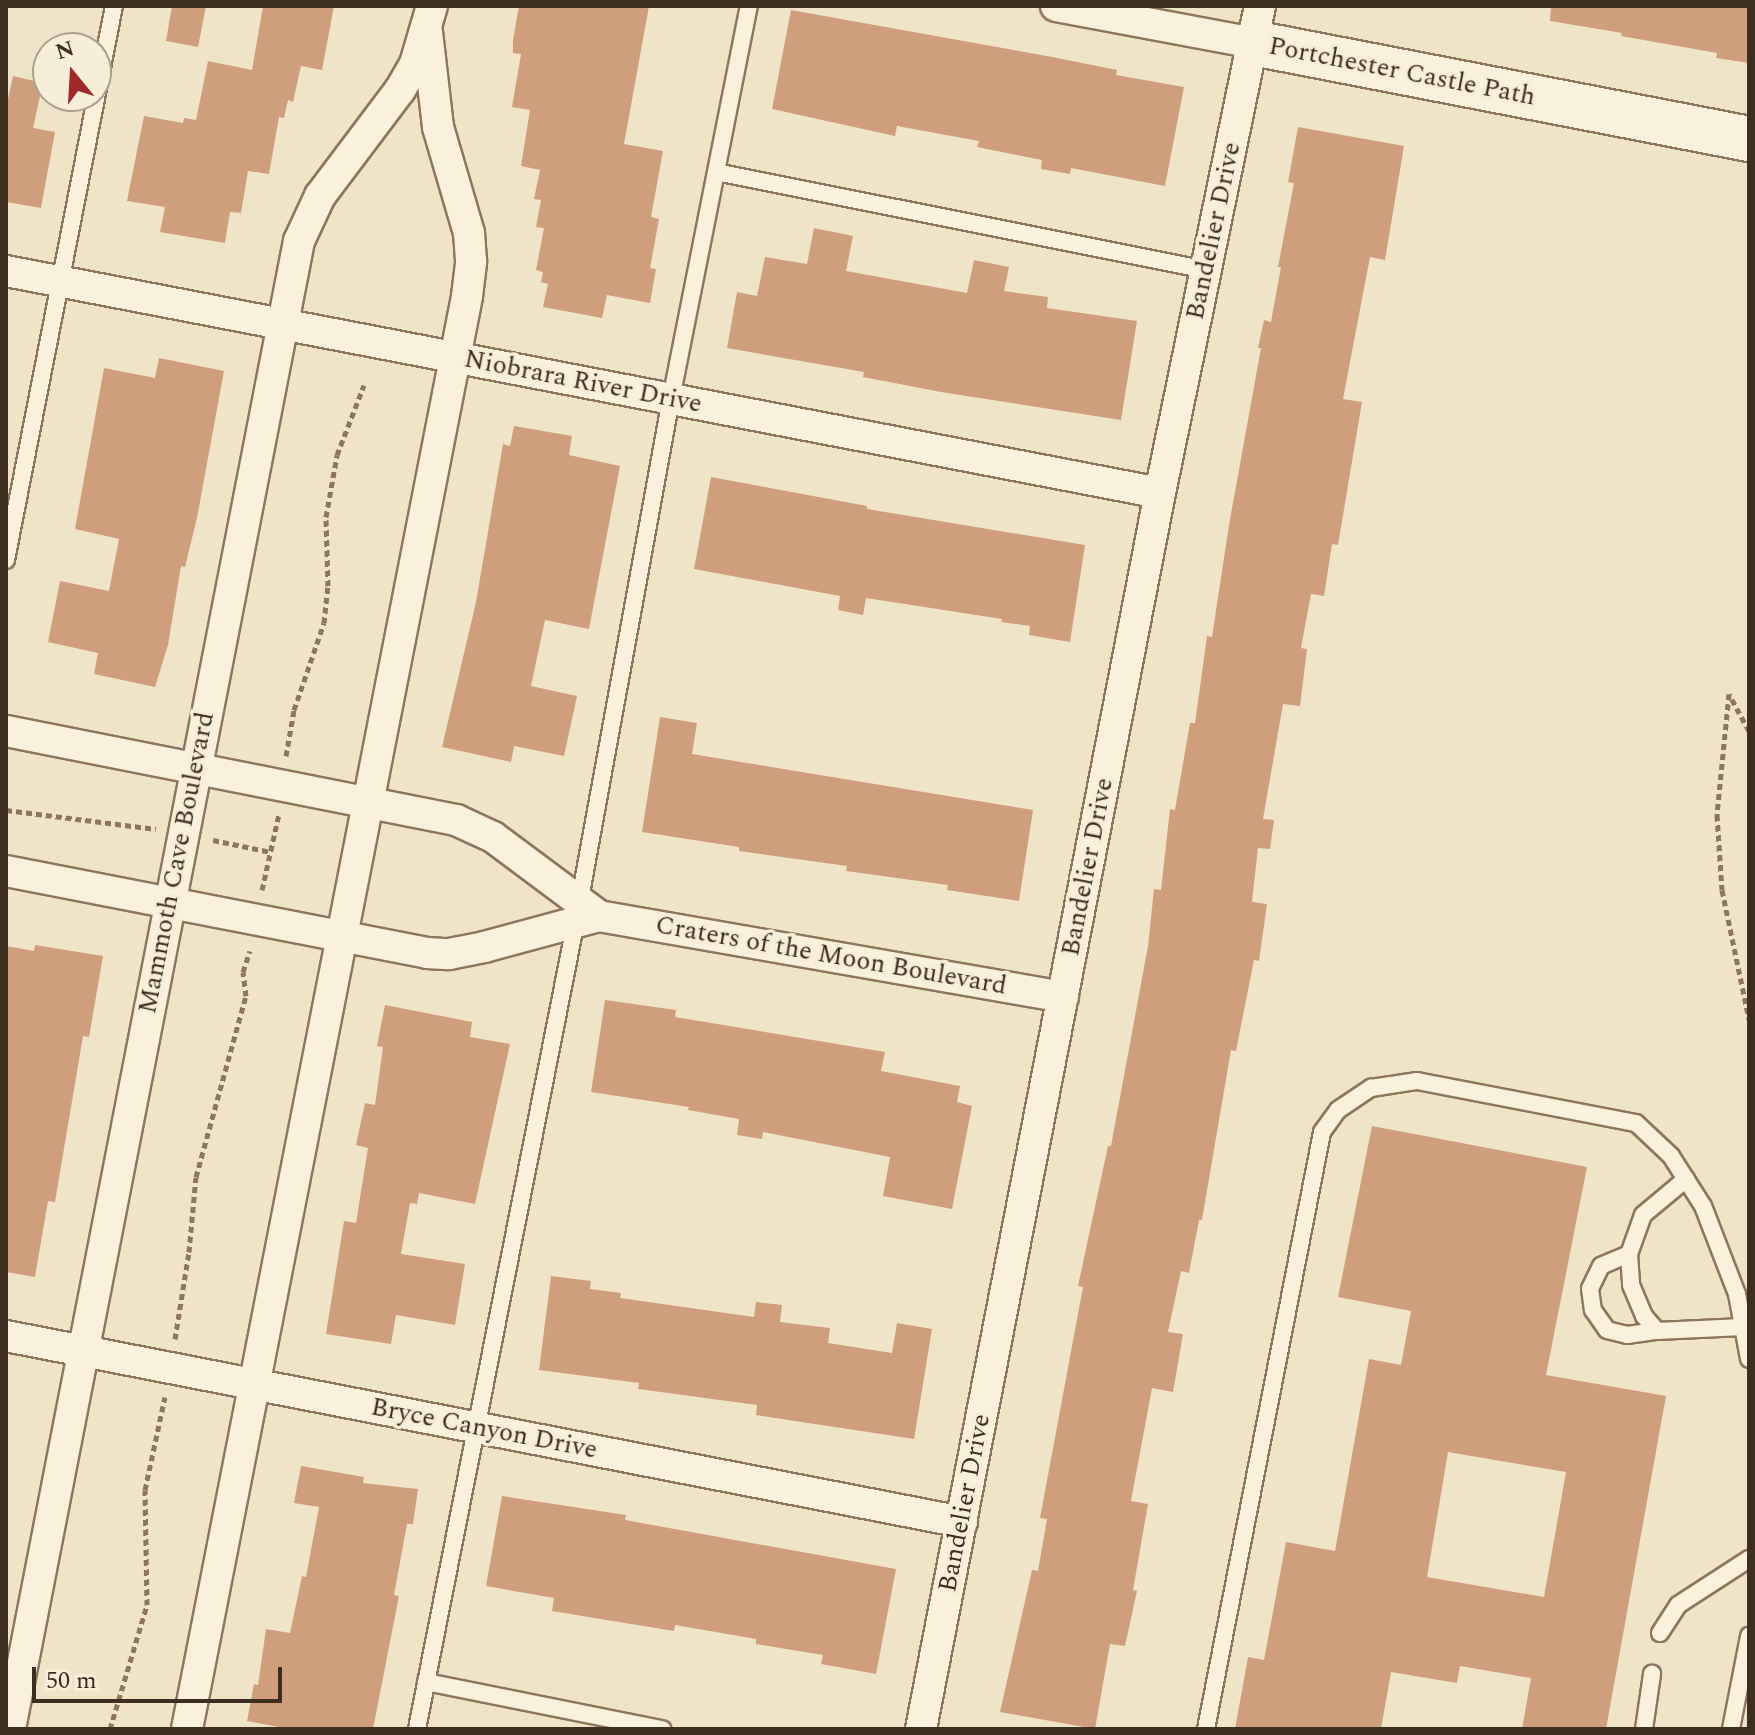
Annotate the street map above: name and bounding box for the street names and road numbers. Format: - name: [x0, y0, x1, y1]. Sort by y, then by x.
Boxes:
- street label: Portchester Castle Path: [1266, 31, 1538, 113]
- street label: Bandelier Drive: [1180, 139, 1248, 323]
- street label: Niobrara River Drive: [462, 344, 704, 420]
- street label: Mammoth Cave Boulevard: [132, 710, 222, 1016]
- street label: Bandelier Drive: [1055, 775, 1121, 959]
- street label: Craters of the Moon Boulevard: [653, 910, 1009, 1002]
- street label: Bryce Canyon Drive: [368, 1392, 600, 1466]
- street label: Bandelier Drive: [932, 1411, 998, 1595]

